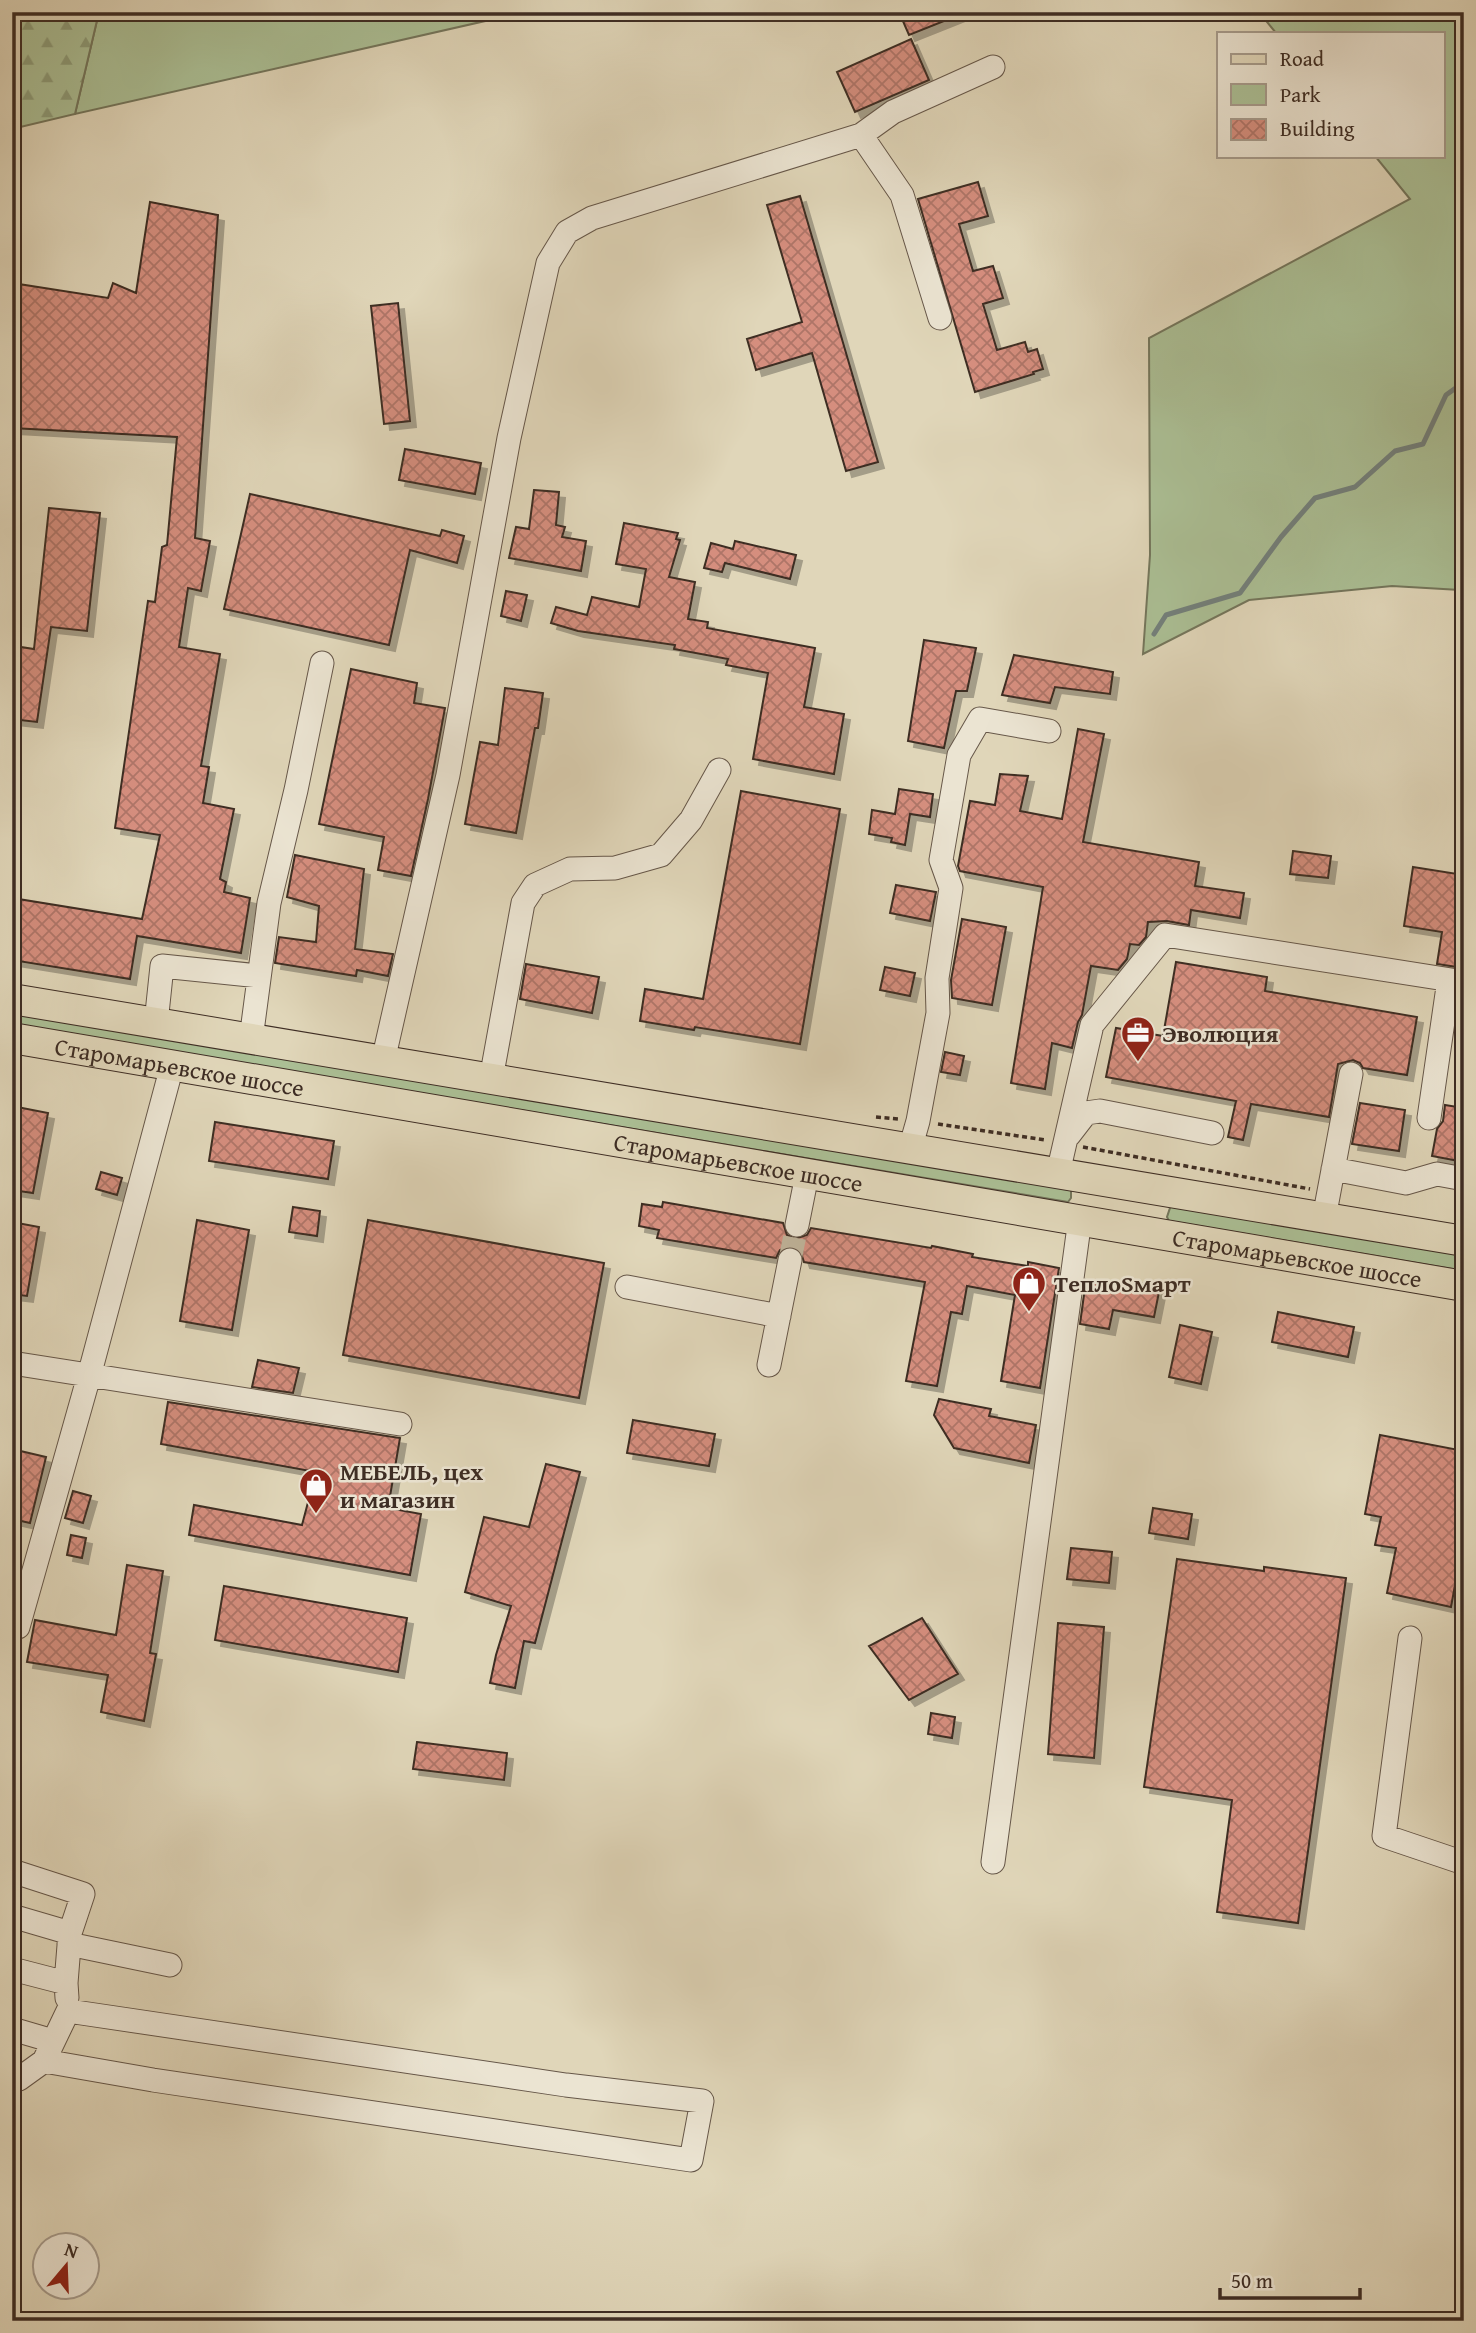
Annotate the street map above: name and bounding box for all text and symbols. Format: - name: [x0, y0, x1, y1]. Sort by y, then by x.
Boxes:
- legend: [1217, 32, 1444, 158]
- text: Road: [1280, 43, 1325, 74]
- text: Park: [1280, 79, 1321, 110]
- text: Building: [1280, 113, 1355, 144]
- office icon: Эволюция: [1119, 1014, 1157, 1063]
- place label: Эволюция: [1162, 1016, 1278, 1051]
- street label: Старомарьевское шоссе: [52, 1028, 307, 1105]
- street label: Старомарьевское шоссе: [611, 1124, 866, 1201]
- street label: Старомарьевское шоссе: [1170, 1219, 1425, 1296]
- shop icon: ТеплоSмарт: [1010, 1264, 1048, 1313]
- place label: ТеплоSмарт: [1054, 1266, 1191, 1301]
- place label: МЕБЕЛЬ, цех и магазин: [340, 1454, 483, 1517]
- shop icon: МЕБЕЛЬ, цех и магазин: [297, 1466, 335, 1515]
- north arrow: [32, 2232, 102, 2302]
- text: N: [61, 2235, 82, 2265]
- scale bar: [1220, 2256, 1360, 2300]
- text: 50 m: [1231, 2265, 1273, 2296]

